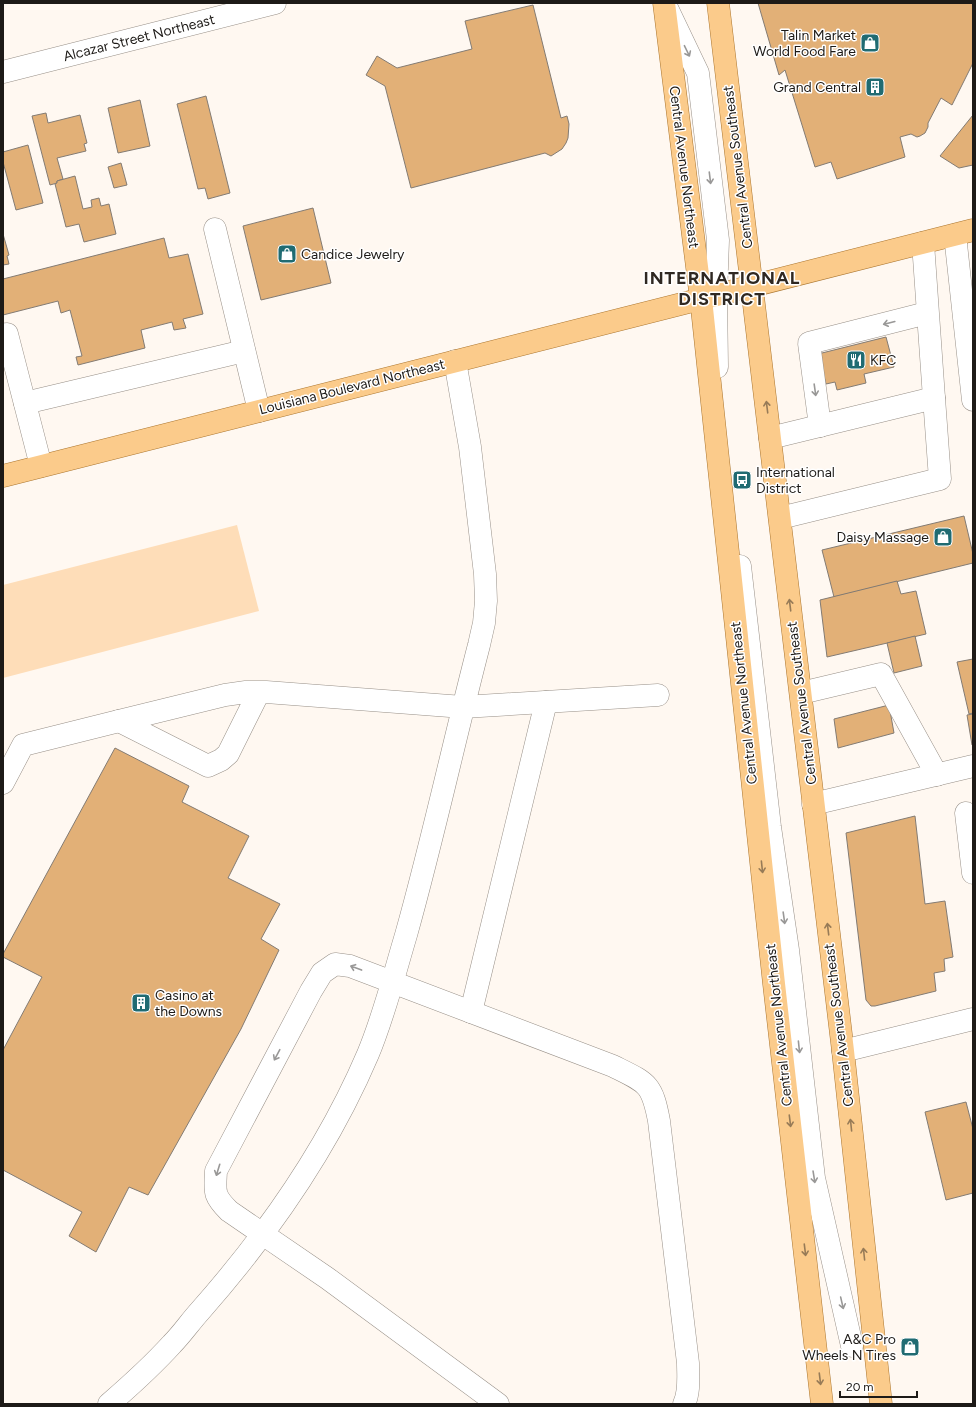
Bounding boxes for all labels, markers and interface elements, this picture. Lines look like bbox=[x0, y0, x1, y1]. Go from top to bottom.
street label: Alcazar Street Northeast bbox=[61, 11, 217, 65]
place label: Talin Market World Food Fare bbox=[753, 27, 856, 60]
shop icon: Talin Market World Food Fare bbox=[859, 32, 881, 54]
one-way arrow bbox=[684, 45, 691, 57]
building icon: Grand Central bbox=[864, 76, 886, 98]
place label: Grand Central bbox=[773, 79, 861, 96]
street label: Central Avenue Southeast bbox=[720, 84, 756, 250]
street label: Central Avenue Northeast bbox=[666, 85, 702, 249]
one-way arrow bbox=[706, 171, 714, 184]
shop icon: Candice Jewelry bbox=[276, 243, 298, 265]
place label: Candice Jewelry bbox=[301, 246, 405, 263]
district label: INTERNATIONAL DISTRICT bbox=[643, 267, 801, 310]
one-way arrow bbox=[883, 319, 896, 327]
restaurant icon: KFC bbox=[845, 349, 867, 371]
place label: KFC bbox=[870, 352, 896, 369]
street label: Louisiana Boulevard Northeast bbox=[257, 356, 447, 418]
one-way arrow bbox=[811, 383, 819, 396]
one-way arrow bbox=[763, 401, 771, 414]
place label: International District bbox=[756, 464, 835, 497]
bus stop icon: International District bbox=[731, 469, 753, 491]
shop icon: Daisy Massage bbox=[932, 526, 954, 548]
place label: Daisy Massage bbox=[837, 529, 929, 546]
one-way arrow bbox=[786, 599, 794, 612]
street label: Central Avenue Southeast bbox=[784, 620, 820, 786]
street label: Central Avenue Northeast bbox=[727, 621, 761, 785]
one-way arrow bbox=[758, 860, 765, 873]
one-way arrow bbox=[780, 911, 788, 924]
one-way arrow bbox=[824, 923, 832, 936]
street label: Central Avenue Southeast bbox=[821, 942, 857, 1108]
street label: Central Avenue Northeast bbox=[762, 943, 796, 1107]
one-way arrow bbox=[350, 964, 362, 972]
place label: Casino at the Downs bbox=[155, 987, 222, 1020]
building icon: Casino at the Downs bbox=[130, 992, 152, 1014]
one-way arrow bbox=[795, 1041, 803, 1054]
one-way arrow bbox=[273, 1049, 281, 1061]
one-way arrow bbox=[786, 1114, 794, 1127]
one-way arrow bbox=[847, 1119, 854, 1132]
one-way arrow bbox=[214, 1164, 221, 1177]
one-way arrow bbox=[810, 1170, 818, 1183]
one-way arrow bbox=[801, 1243, 809, 1256]
one-way arrow bbox=[861, 1248, 868, 1261]
one-way arrow bbox=[839, 1297, 847, 1310]
place label: A&C Pro Wheels N Tires bbox=[802, 1331, 896, 1364]
shop icon: A&C Pro Wheels N Tires bbox=[899, 1336, 921, 1358]
one-way arrow bbox=[816, 1372, 823, 1385]
scale bar bbox=[840, 1373, 917, 1399]
text: 20 m bbox=[846, 1380, 874, 1394]

